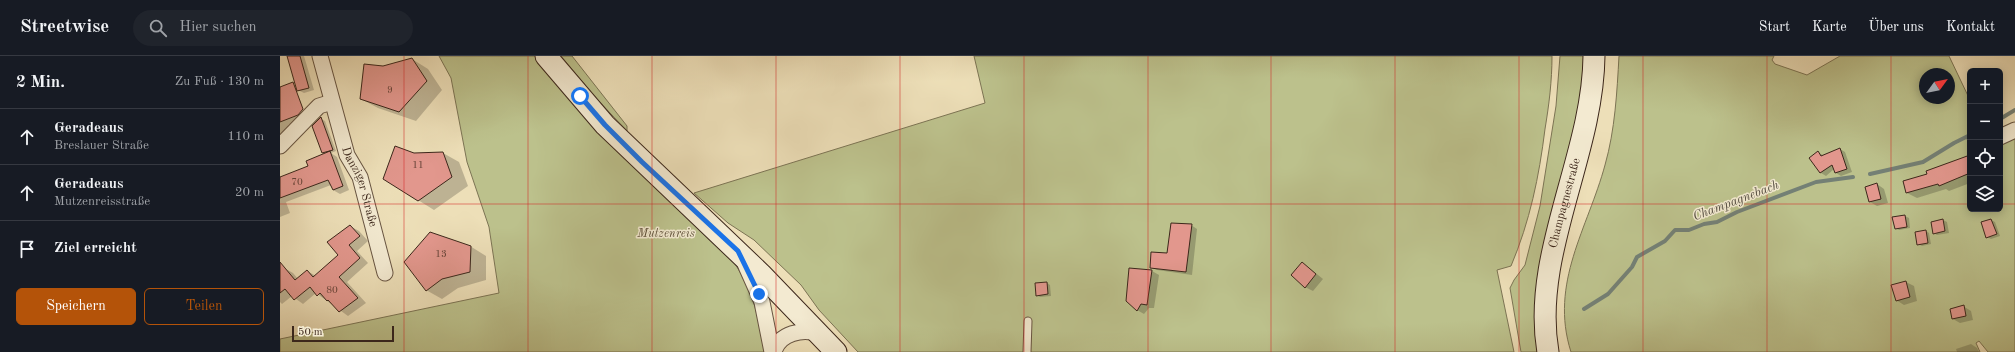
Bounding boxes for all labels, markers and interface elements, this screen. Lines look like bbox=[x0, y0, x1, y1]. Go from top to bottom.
search box bbox=[133, 10, 413, 46]
icon: search bbox=[147, 17, 169, 39]
text: Streetwise bbox=[20, 18, 109, 37]
text: Hier suchen bbox=[179, 20, 257, 35]
text: Start bbox=[1759, 20, 1790, 34]
text: Karte bbox=[1812, 20, 1847, 34]
text: Über uns bbox=[1869, 20, 1924, 34]
text: Kontakt bbox=[1946, 20, 1995, 34]
north arrow bbox=[1919, 68, 1955, 104]
map controls bbox=[1967, 68, 2003, 212]
button: + bbox=[1967, 68, 2003, 104]
text: 2 Min. bbox=[16, 74, 65, 91]
text: Zu Fuß · 130 m bbox=[175, 75, 264, 88]
house number: 9 bbox=[387, 85, 393, 95]
route start bbox=[571, 87, 589, 105]
button: − bbox=[1967, 104, 2003, 140]
text: Geradeaus bbox=[54, 121, 123, 136]
icon: ahead bbox=[16, 126, 38, 148]
text: 110 m bbox=[227, 130, 264, 143]
text: Breslauer Straße bbox=[54, 139, 149, 152]
button: locate bbox=[1967, 140, 2003, 176]
street label: Danziger Straße bbox=[339, 146, 379, 229]
street label: Champagnestraße bbox=[1548, 156, 1583, 250]
house number: 11 bbox=[412, 160, 424, 170]
button: layers bbox=[1967, 176, 2003, 212]
text: Geradeaus bbox=[54, 177, 123, 192]
house number: 70 bbox=[291, 177, 303, 187]
water label: Champagnebach bbox=[1691, 178, 1781, 223]
icon: ahead bbox=[16, 182, 38, 204]
text: 20 m bbox=[235, 186, 264, 199]
text: Mutzenreisstraße bbox=[54, 195, 150, 208]
park label: Mutzenreis bbox=[636, 228, 695, 240]
icon: arrive bbox=[16, 238, 38, 260]
text: Ziel erreicht bbox=[54, 241, 137, 256]
house number: 13 bbox=[435, 249, 447, 259]
house number: 80 bbox=[326, 285, 338, 295]
route end bbox=[750, 285, 768, 303]
button: Speichern bbox=[16, 288, 136, 325]
button: Teilen bbox=[144, 288, 264, 325]
scale bar bbox=[292, 324, 394, 343]
text: 50 m bbox=[298, 327, 323, 338]

